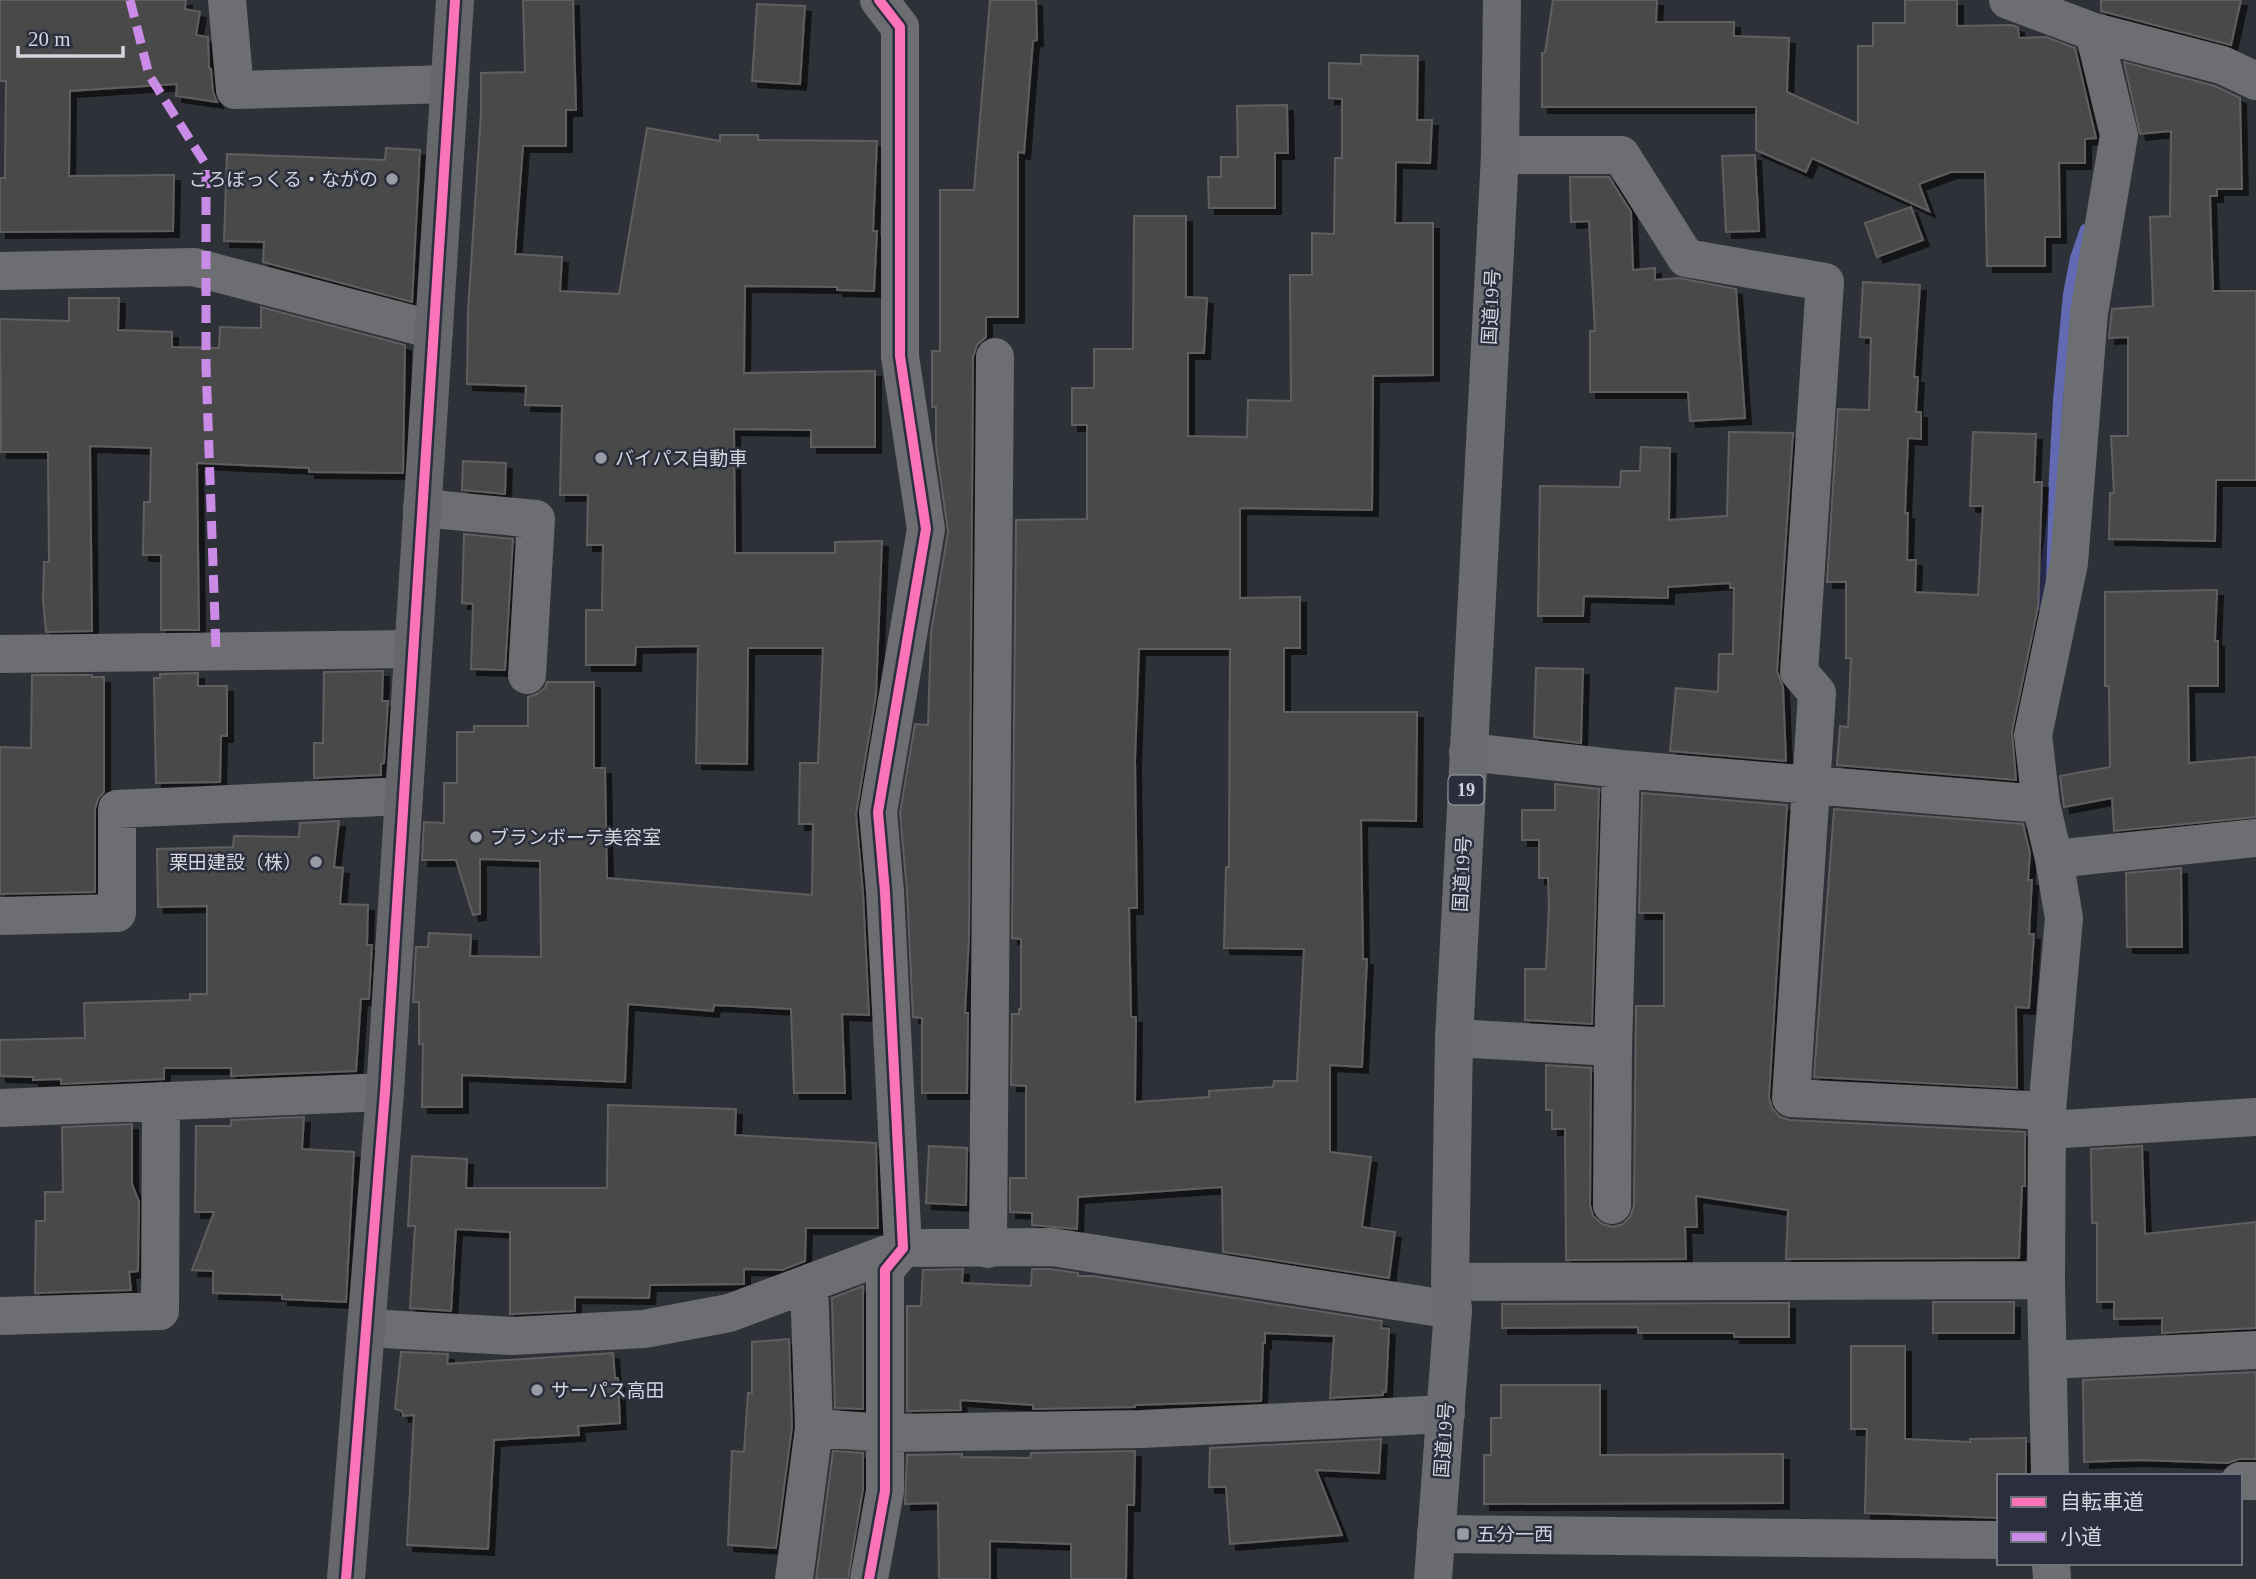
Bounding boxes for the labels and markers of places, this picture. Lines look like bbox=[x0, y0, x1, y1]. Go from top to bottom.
place label: ころぼっくる・ながの bbox=[188, 169, 378, 190]
marker: ころぼっくる・ながの bbox=[384, 171, 400, 187]
place label: バイパス自動車 bbox=[615, 448, 748, 469]
marker: バイパス自動車 bbox=[593, 450, 609, 466]
place label: ブランボーテ美容室 bbox=[490, 827, 661, 848]
marker: ブランボーテ美容室 bbox=[468, 829, 484, 845]
place label: 栗田建設（株） bbox=[169, 852, 302, 873]
marker: 栗田建設（株） bbox=[308, 854, 324, 870]
place label: サーパス高田 bbox=[551, 1380, 665, 1401]
marker: サーパス高田 bbox=[529, 1382, 545, 1398]
place label: 五分一西 bbox=[1477, 1524, 1553, 1545]
marker: 五分一西 bbox=[1455, 1526, 1471, 1542]

